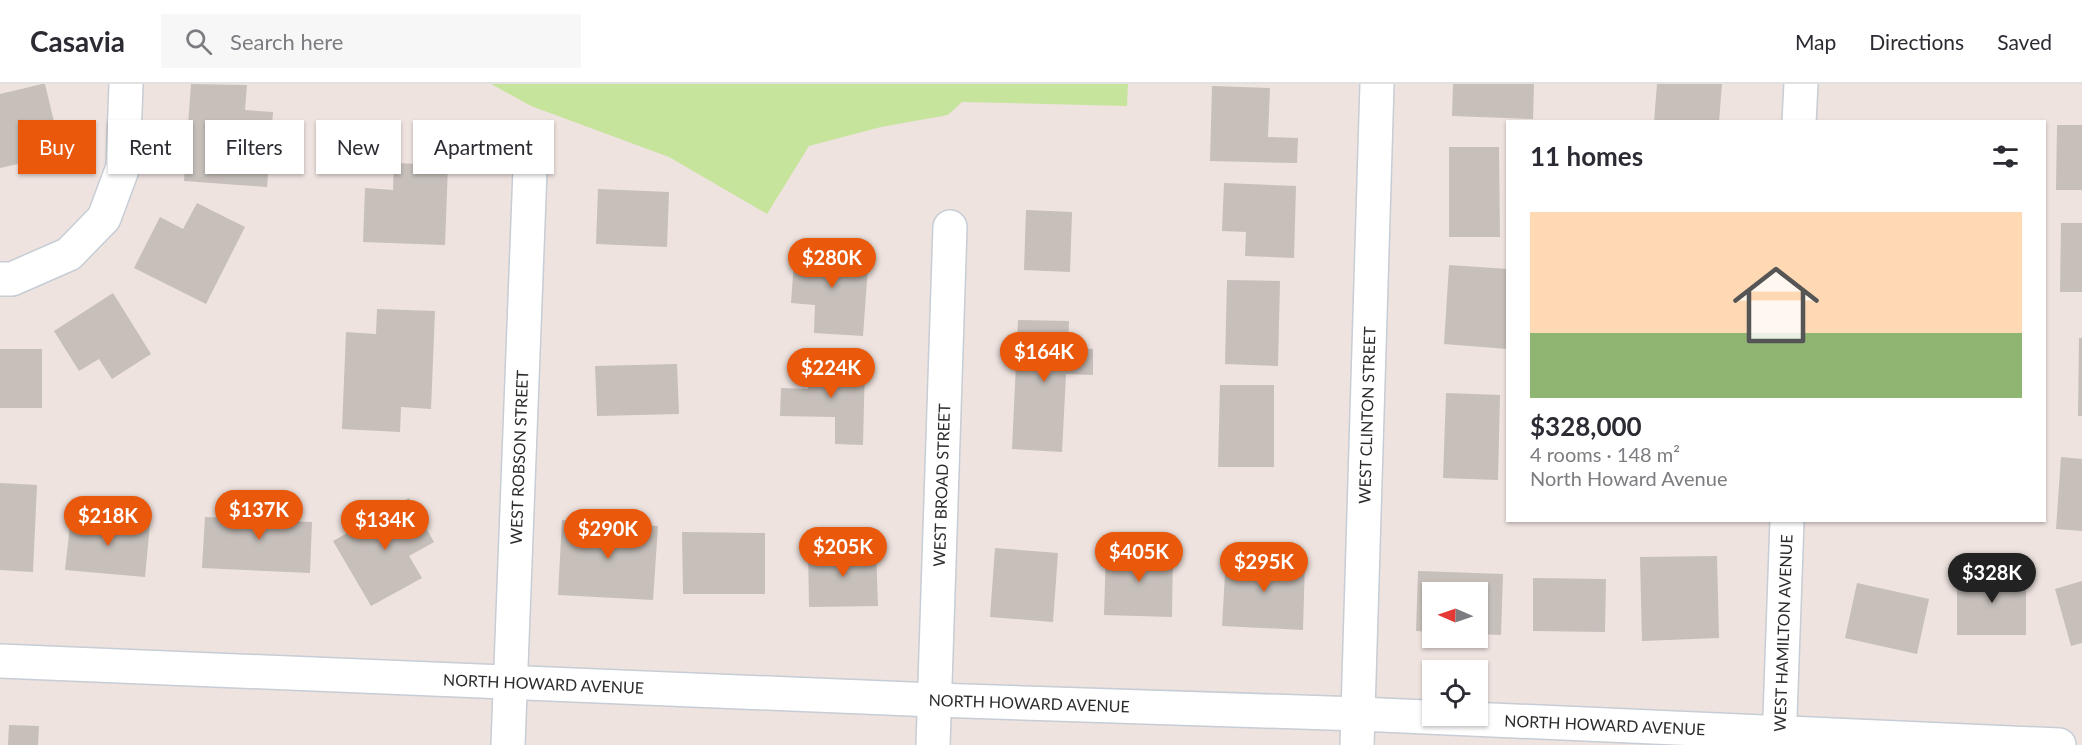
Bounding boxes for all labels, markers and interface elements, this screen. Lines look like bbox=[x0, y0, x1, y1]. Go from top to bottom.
search box bbox=[161, 14, 581, 68]
text: Casavia bbox=[30, 24, 125, 58]
icon: search bbox=[182, 25, 215, 58]
text: Search here bbox=[230, 28, 344, 55]
text: Map bbox=[1795, 29, 1836, 54]
text: Directions bbox=[1869, 29, 1964, 54]
text: Saved bbox=[1997, 29, 2052, 54]
chip: Buy bbox=[18, 120, 96, 174]
chip: Rent bbox=[108, 120, 193, 174]
chip: Filters bbox=[205, 120, 304, 174]
chip: New bbox=[316, 120, 401, 174]
chip: Apartment bbox=[413, 120, 554, 174]
text: 11 homes bbox=[1530, 140, 1643, 172]
icon: filters bbox=[1989, 140, 2022, 173]
pin: $280K bbox=[790, 238, 874, 289]
text: $280K bbox=[802, 245, 862, 269]
icon: home bbox=[1722, 251, 1830, 359]
street label: WEST CLINTON STREET bbox=[1354, 326, 1379, 504]
pin: $164K bbox=[1002, 332, 1086, 383]
text: $164K bbox=[1014, 339, 1074, 363]
pin: $224K bbox=[789, 348, 873, 399]
text: $224K bbox=[801, 355, 861, 379]
street label: WEST ROBSON STREET bbox=[506, 369, 531, 545]
street label: WEST BROAD STREET bbox=[929, 402, 953, 567]
text: $328,000 bbox=[1530, 410, 1642, 442]
text: 4 rooms · 148 m² bbox=[1530, 442, 1680, 466]
text: North Howard Avenue bbox=[1530, 466, 1727, 490]
pin: $137K bbox=[217, 490, 301, 541]
pin: $218K bbox=[66, 496, 150, 547]
text: $137K bbox=[229, 497, 289, 521]
pin: $134K bbox=[343, 500, 427, 551]
text: $218K bbox=[78, 503, 138, 527]
text: $134K bbox=[355, 507, 415, 531]
pin: $290K bbox=[566, 509, 650, 560]
text: $290K bbox=[578, 516, 638, 540]
pin: $205K bbox=[801, 527, 885, 578]
pin: $405K bbox=[1097, 532, 1181, 583]
text: $205K bbox=[813, 534, 873, 558]
street label: WEST HAMILTON AVENUE bbox=[1769, 534, 1795, 732]
text: $405K bbox=[1109, 539, 1169, 563]
pin: $295K bbox=[1222, 542, 1306, 593]
text: $295K bbox=[1234, 549, 1294, 573]
pin: $328K bbox=[1950, 553, 2034, 604]
text: $328K bbox=[1962, 560, 2022, 584]
north arrow bbox=[1422, 582, 1488, 648]
map controls bbox=[1422, 582, 1488, 726]
button: locate bbox=[1422, 660, 1488, 726]
street label: NORTH HOWARD AVENUE bbox=[443, 670, 644, 697]
street label: NORTH HOWARD AVENUE bbox=[928, 690, 1130, 715]
street label: NORTH HOWARD AVENUE bbox=[1504, 710, 1706, 738]

